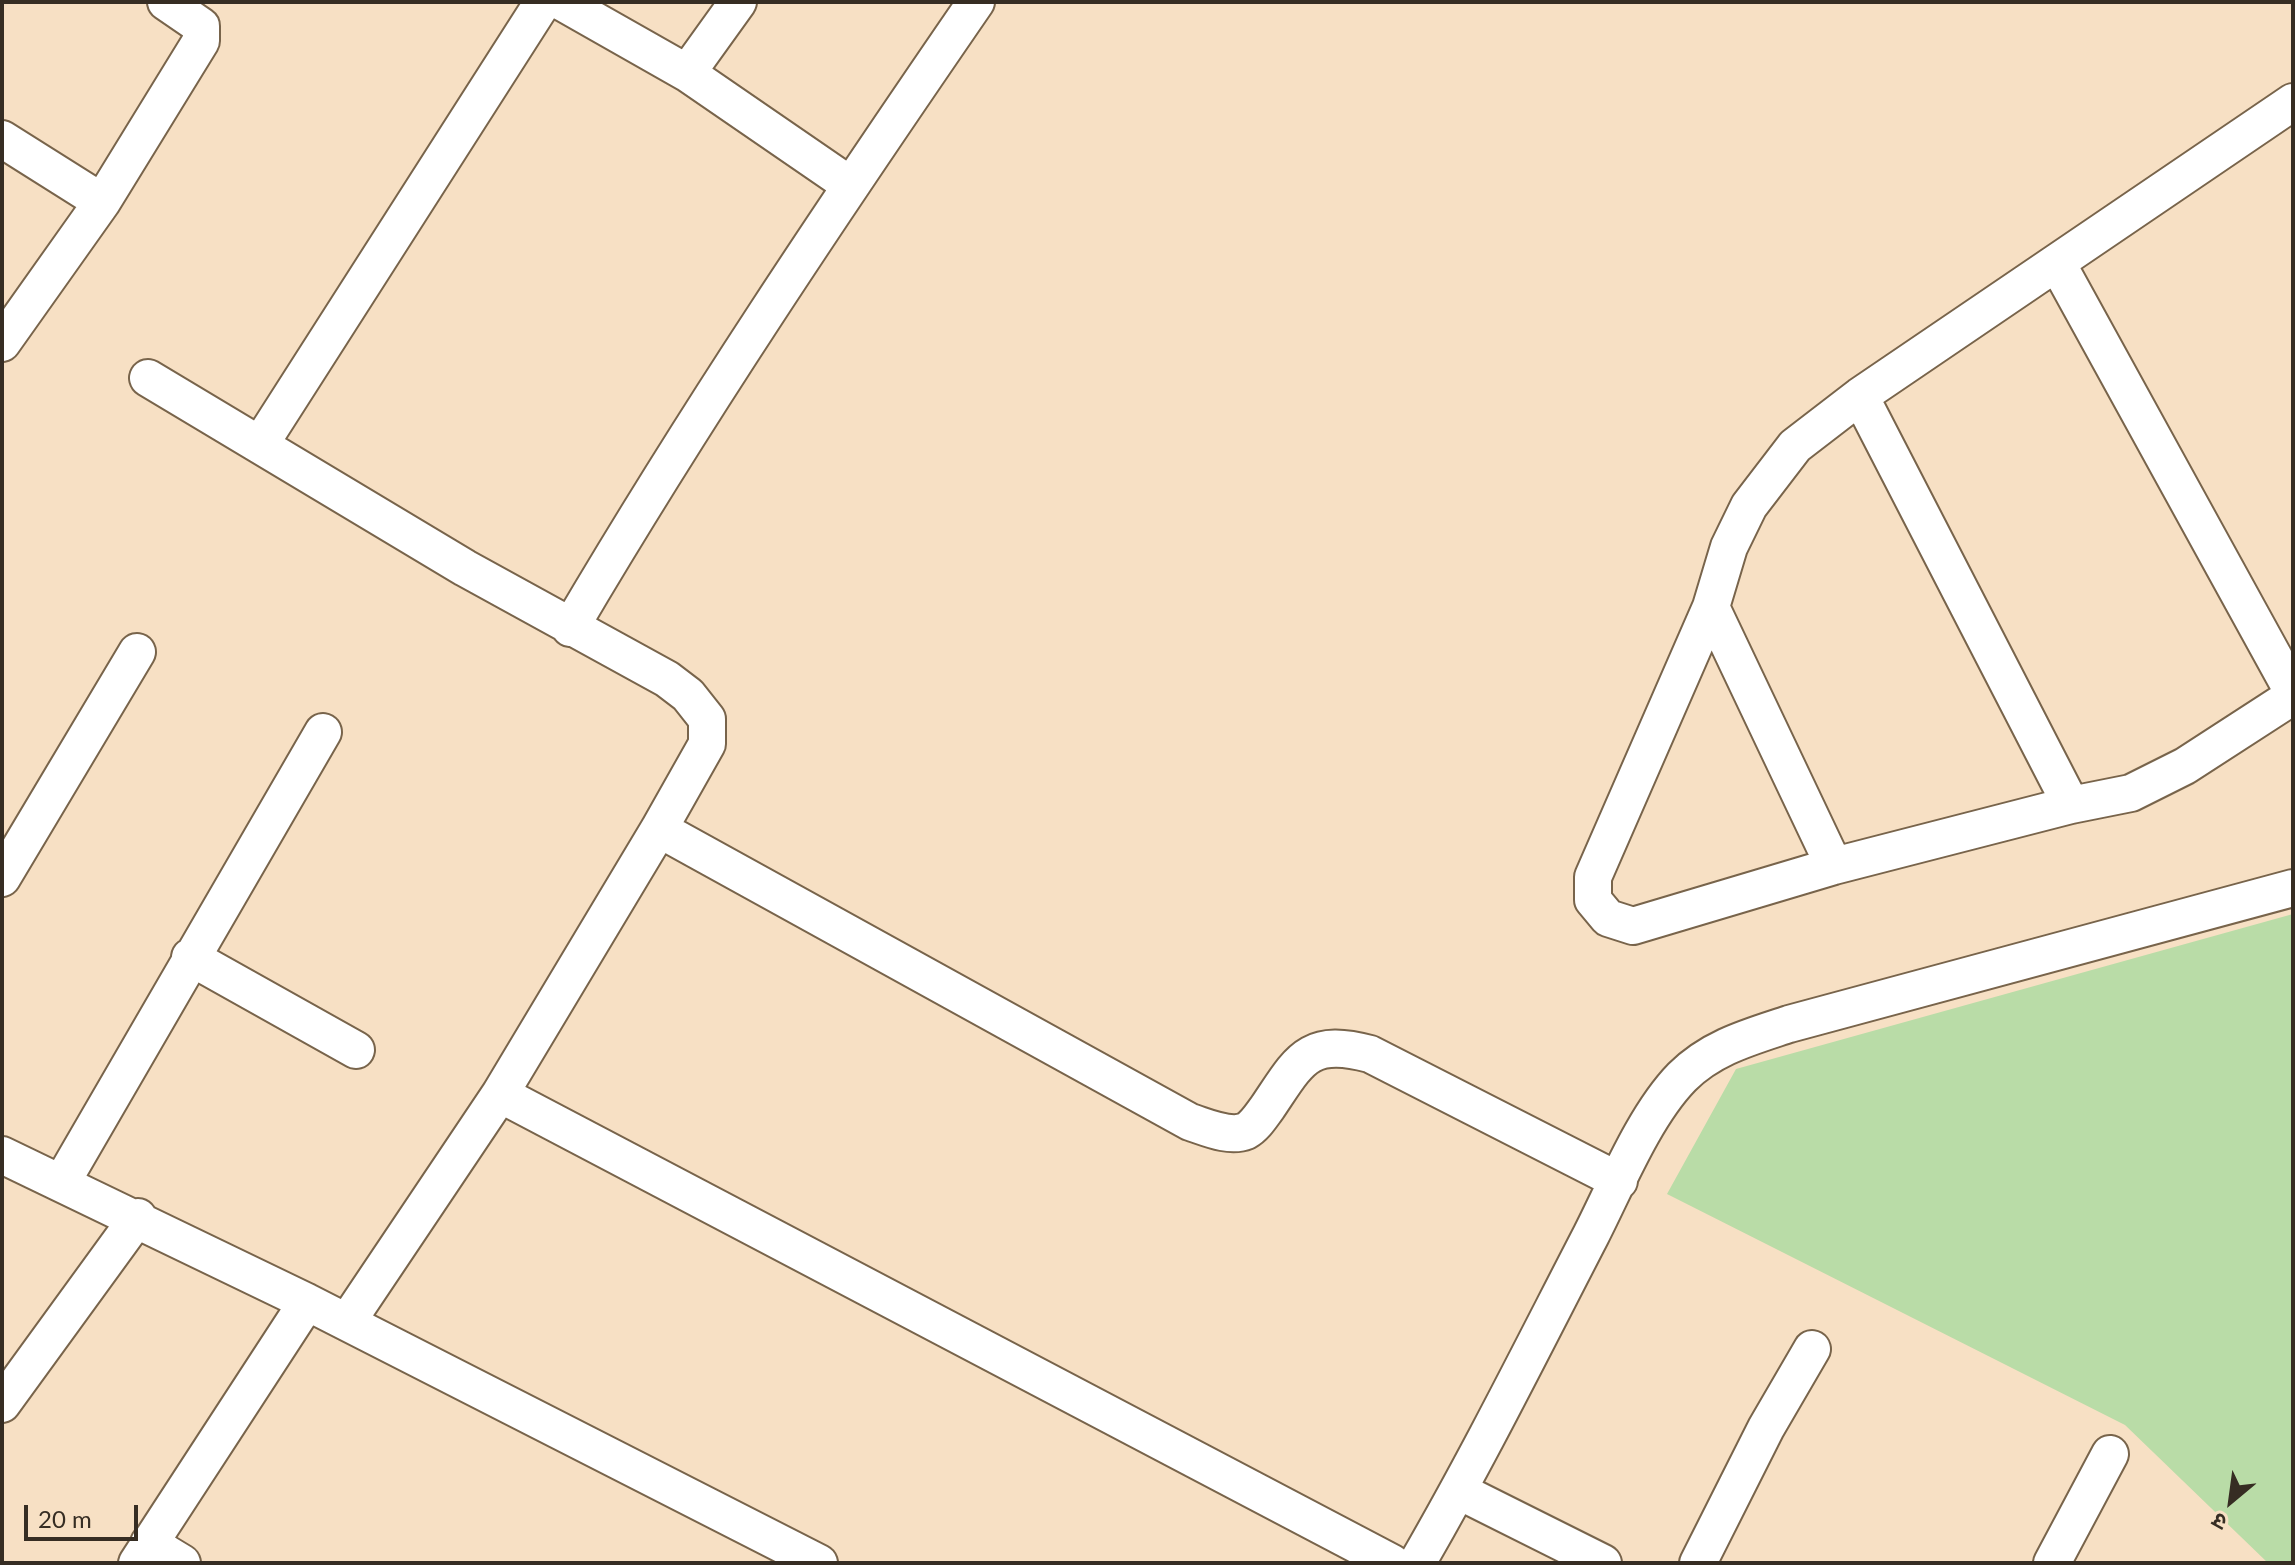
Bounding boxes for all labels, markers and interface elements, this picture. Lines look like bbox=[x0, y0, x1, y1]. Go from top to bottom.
north arrow bbox=[2191, 1461, 2271, 1541]
scale bar bbox=[28, 1489, 142, 1539]
text: 20 m bbox=[38, 1504, 92, 1533]
text: उ bbox=[2207, 1507, 2231, 1537]

